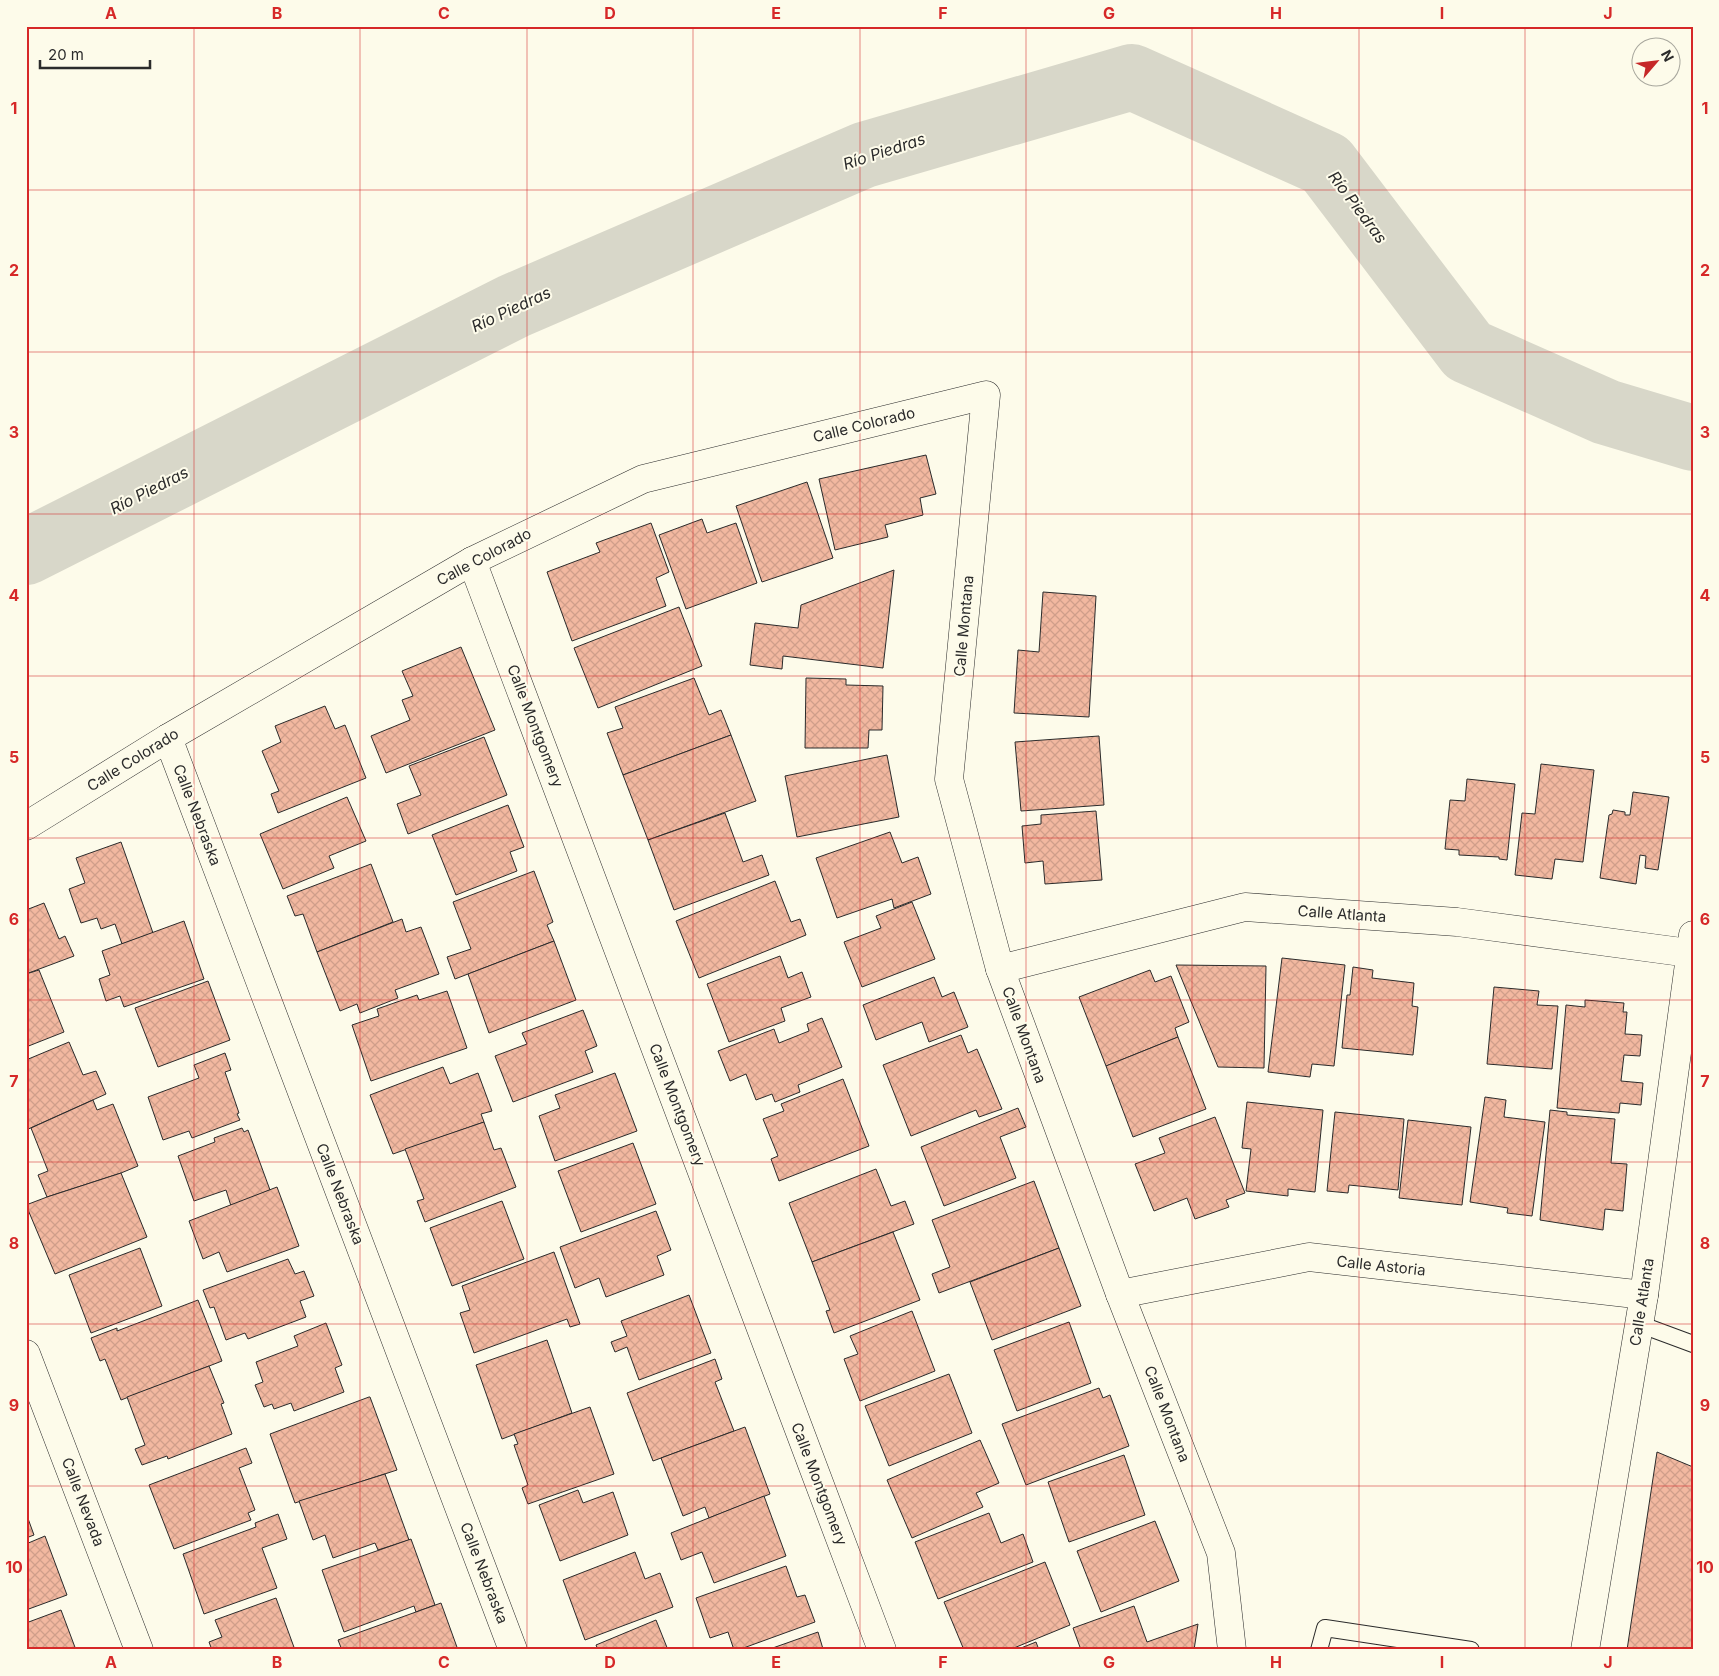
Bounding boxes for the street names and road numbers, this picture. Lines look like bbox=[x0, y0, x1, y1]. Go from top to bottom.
street label: Calle Colorado bbox=[811, 403, 917, 446]
street label: Calle Colorado bbox=[433, 524, 534, 589]
street label: Calle Montana bbox=[950, 574, 977, 677]
street label: Calle Montgomery bbox=[503, 662, 568, 791]
street label: Calle Colorado bbox=[83, 724, 182, 795]
street label: Calle Nebraska bbox=[169, 761, 226, 868]
street label: Calle Atlanta bbox=[1297, 901, 1387, 926]
street label: Calle Montana bbox=[998, 984, 1051, 1086]
street label: Calle Montgomery bbox=[645, 1041, 710, 1170]
street label: Calle Nebraska bbox=[312, 1140, 369, 1247]
street label: Calle Astoria bbox=[1336, 1251, 1427, 1280]
street label: Calle Atlanta bbox=[1625, 1257, 1658, 1347]
street label: Calle Montana bbox=[1140, 1363, 1195, 1465]
street label: Calle Montgomery bbox=[787, 1420, 852, 1549]
street label: Calle Nevada bbox=[58, 1455, 109, 1549]
street label: Calle Nebraska bbox=[456, 1519, 513, 1626]

